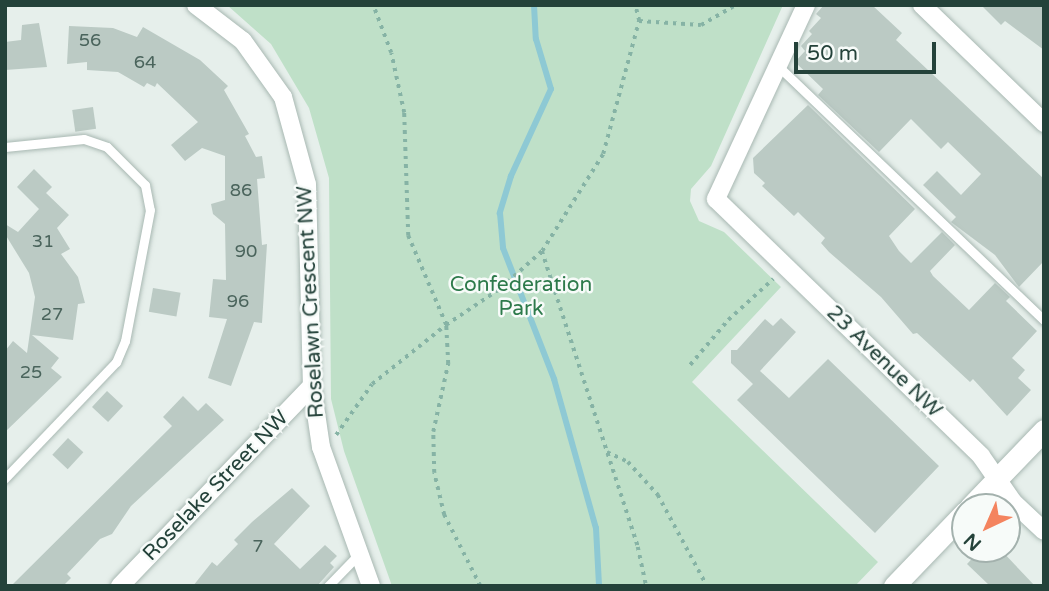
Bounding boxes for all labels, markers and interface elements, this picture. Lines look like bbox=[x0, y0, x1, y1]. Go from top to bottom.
scale bar bbox=[797, 28, 939, 72]
house number: 56 bbox=[79, 29, 101, 51]
text: 50 m bbox=[807, 41, 858, 66]
house number: 64 bbox=[134, 51, 156, 73]
house number: 86 bbox=[230, 179, 252, 201]
street label: Roselawn Crescent NW bbox=[292, 185, 330, 419]
house number: 31 bbox=[32, 230, 54, 252]
house number: 90 bbox=[235, 240, 257, 262]
park label: Confederation Park bbox=[450, 272, 592, 322]
house number: 96 bbox=[227, 290, 249, 312]
street label: 23 Avenue NW bbox=[821, 301, 947, 423]
house number: 27 bbox=[41, 303, 63, 325]
house number: 25 bbox=[20, 361, 42, 383]
street label: Roselake Street NW bbox=[138, 406, 294, 566]
north arrow bbox=[951, 493, 1021, 563]
text: N bbox=[960, 528, 986, 555]
house number: 7 bbox=[252, 535, 264, 557]

